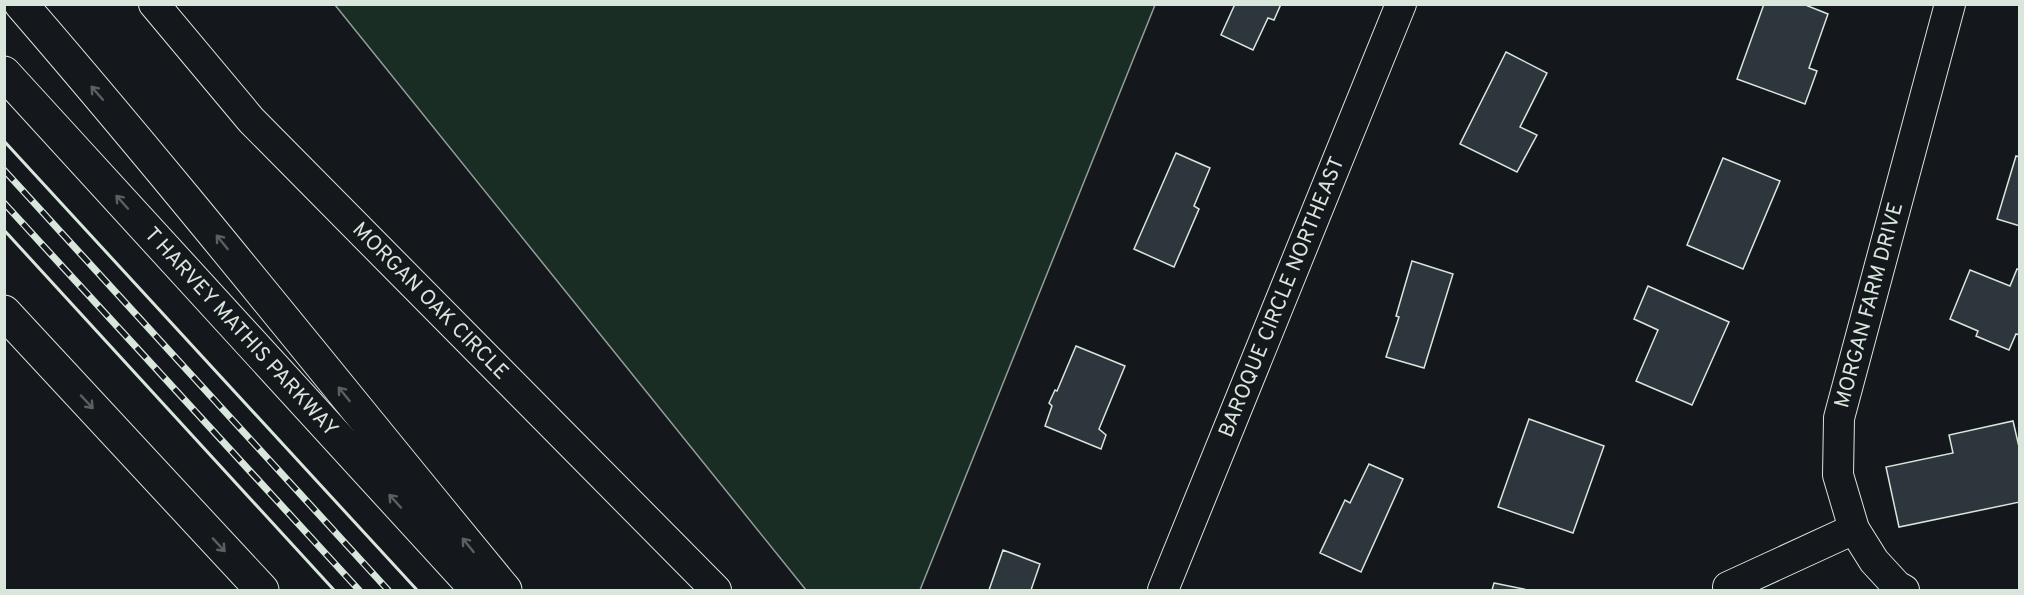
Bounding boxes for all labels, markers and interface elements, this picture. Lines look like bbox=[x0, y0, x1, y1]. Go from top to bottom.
one-way arrow bbox=[91, 85, 104, 101]
street label: BAROQUE CIRCLE NORTHEAST bbox=[1213, 153, 1351, 442]
one-way arrow bbox=[115, 194, 129, 209]
street label: MORGAN FARM DRIVE bbox=[1829, 199, 1910, 411]
street label: MORGAN OAK CIRCLE bbox=[346, 217, 514, 386]
street label: T HARVEY MATHIS PARKWAY bbox=[138, 222, 344, 442]
one-way arrow bbox=[216, 235, 229, 251]
one-way arrow bbox=[338, 387, 351, 403]
one-way arrow bbox=[79, 394, 93, 409]
one-way arrow bbox=[388, 494, 402, 509]
one-way arrow bbox=[212, 537, 227, 552]
one-way arrow bbox=[461, 538, 475, 553]

